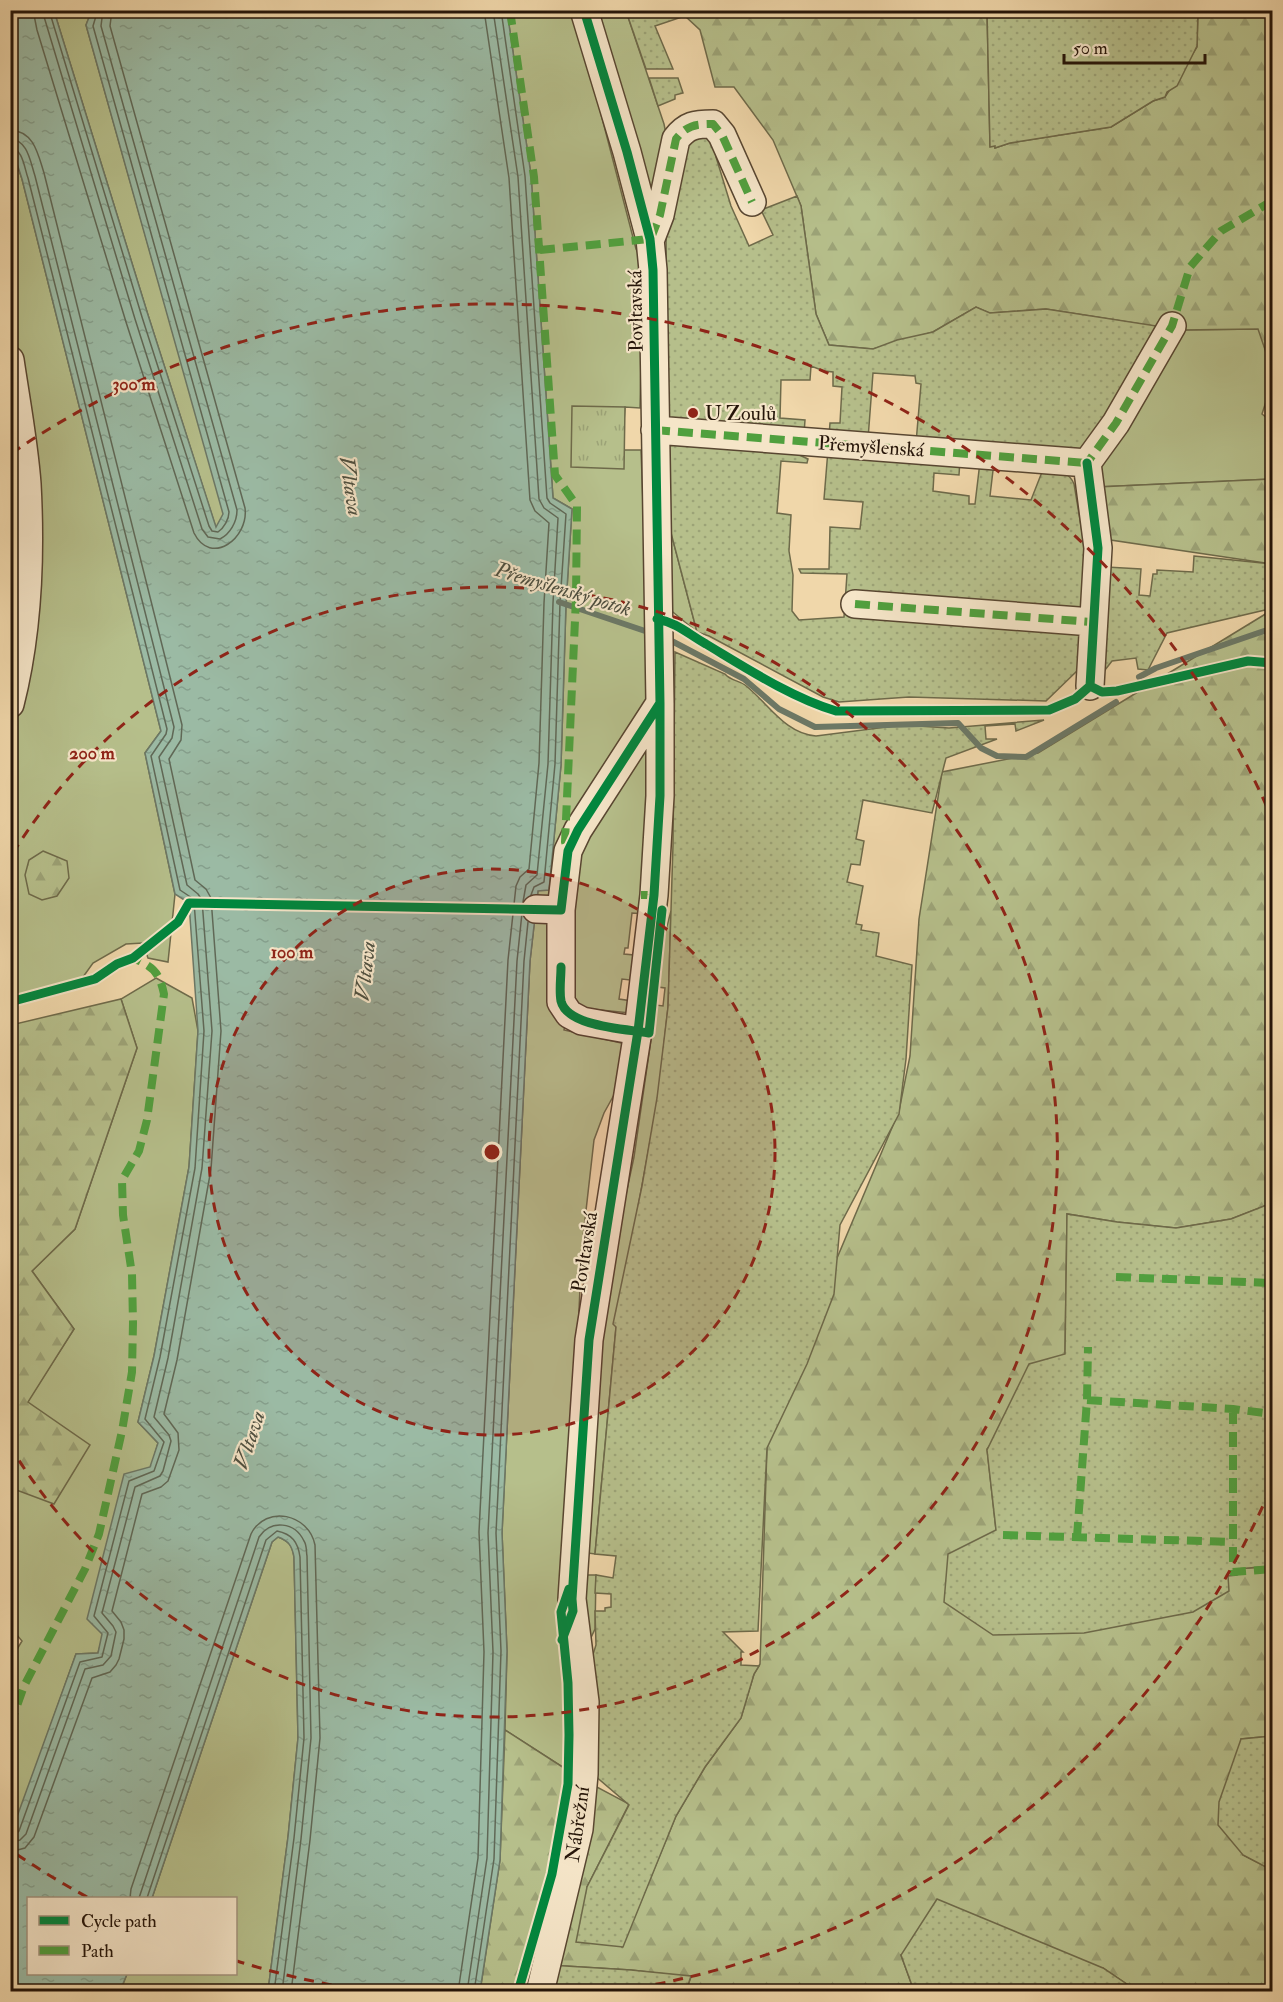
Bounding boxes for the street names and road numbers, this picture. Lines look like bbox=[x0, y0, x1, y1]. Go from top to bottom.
street label: Povltavská bbox=[622, 269, 649, 352]
street label: Přemyšlenská bbox=[817, 430, 926, 463]
street label: Povltavská bbox=[566, 1209, 603, 1294]
street label: Nábřežní bbox=[560, 1783, 595, 1864]

